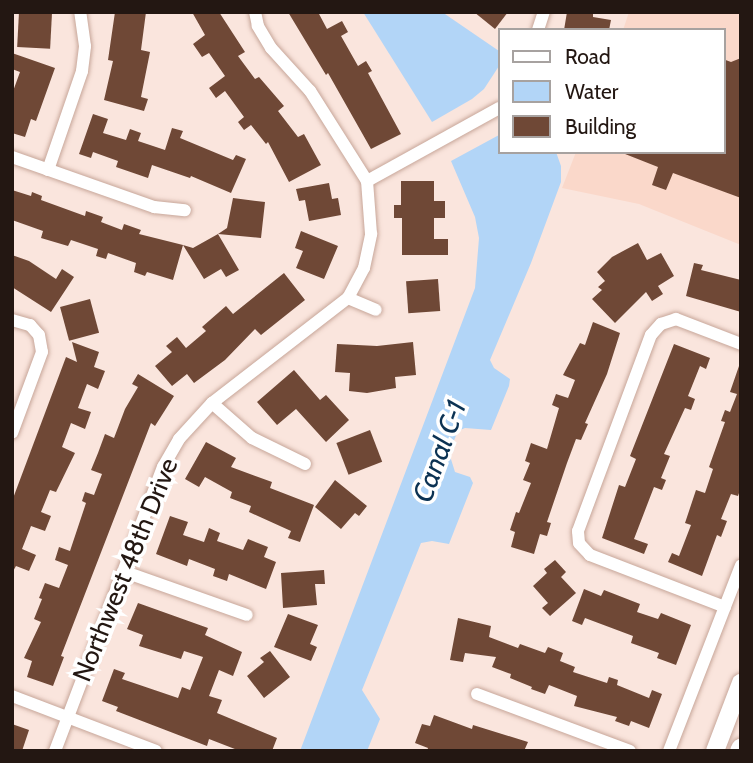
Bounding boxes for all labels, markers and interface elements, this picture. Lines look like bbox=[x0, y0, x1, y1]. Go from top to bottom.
legend bbox=[498, 28, 725, 154]
text: Road bbox=[565, 44, 611, 69]
text: Water bbox=[565, 79, 618, 104]
text: Building bbox=[565, 114, 636, 139]
water label: Canal C-1 bbox=[405, 396, 473, 506]
street label: Northwest 48th Drive bbox=[67, 454, 185, 686]

